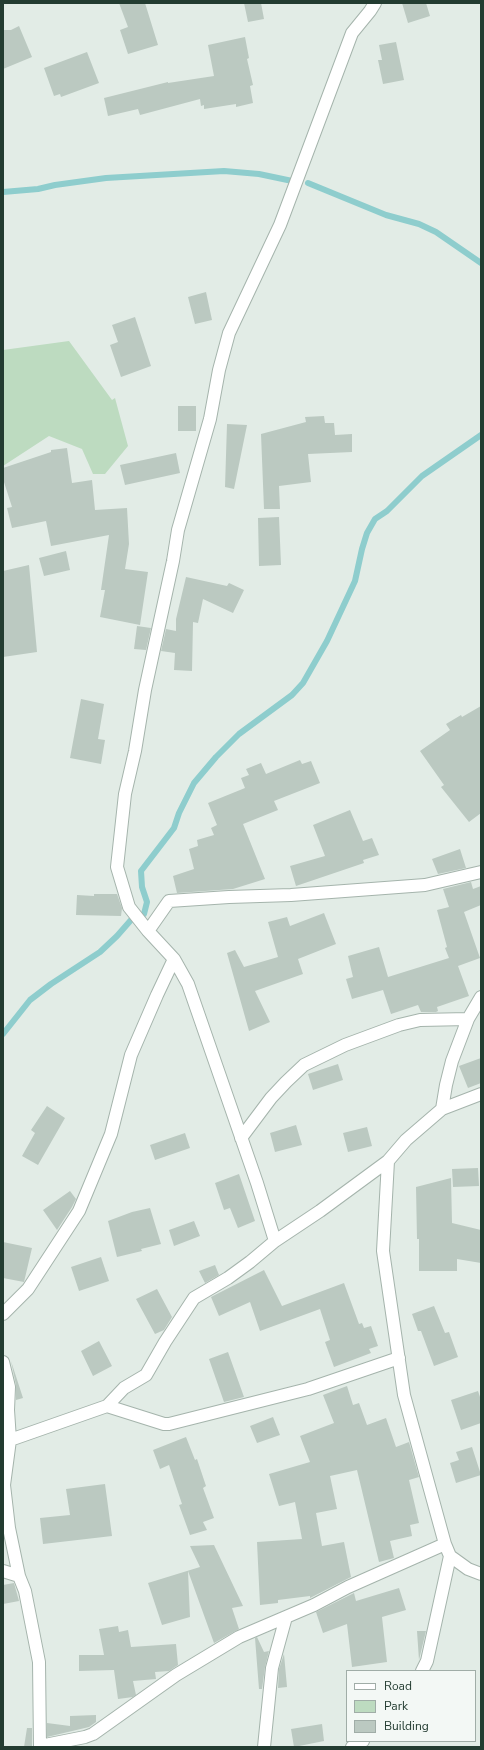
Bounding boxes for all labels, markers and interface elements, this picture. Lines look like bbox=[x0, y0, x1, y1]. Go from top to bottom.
legend bbox=[346, 1670, 476, 1742]
text: Road bbox=[384, 1678, 412, 1694]
text: Park bbox=[384, 1698, 408, 1714]
text: Building bbox=[384, 1718, 429, 1734]

